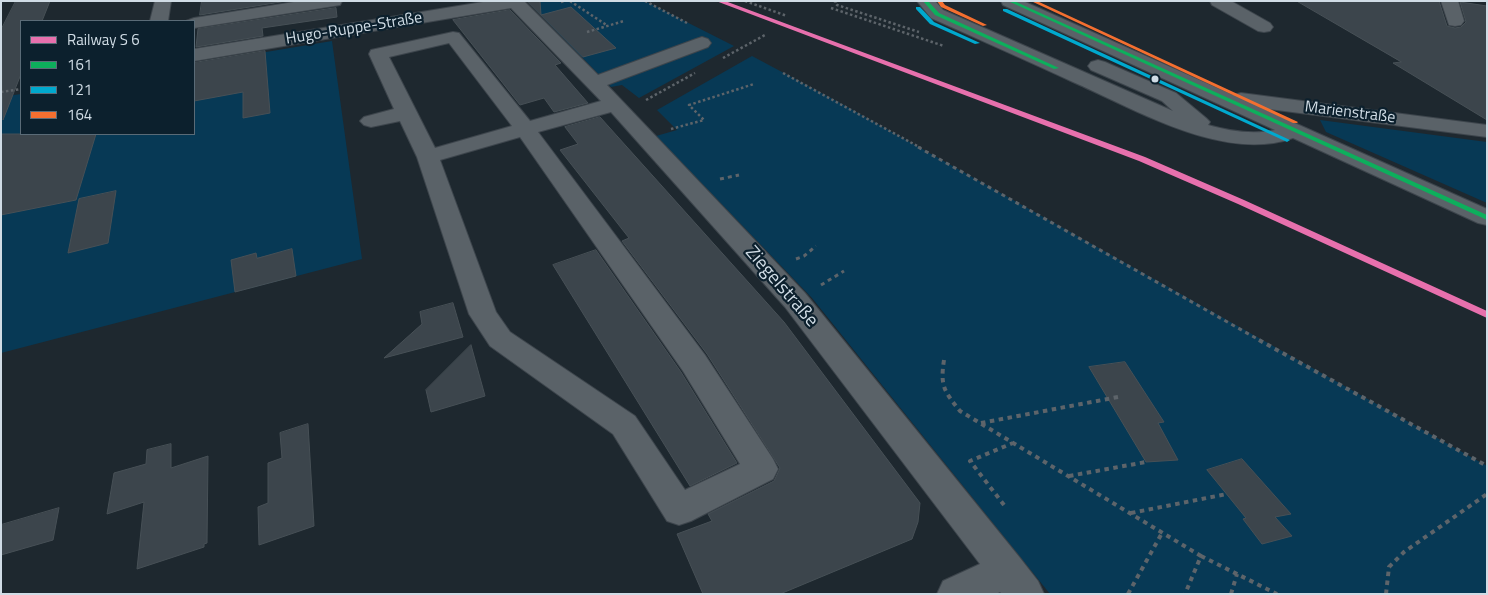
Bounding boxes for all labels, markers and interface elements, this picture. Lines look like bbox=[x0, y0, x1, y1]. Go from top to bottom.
street label: Hugo-Ruppe-Straße bbox=[284, 9, 424, 49]
legend bbox=[20, 20, 195, 135]
text: Railway S 6 bbox=[67, 28, 140, 51]
text: 161 bbox=[67, 53, 92, 76]
unlabelled marker bbox=[1150, 74, 1160, 84]
text: 121 bbox=[67, 78, 92, 101]
street label: Marienstraße bbox=[1304, 98, 1396, 128]
text: 164 bbox=[67, 103, 92, 126]
street label: Ziegelstraße bbox=[740, 242, 822, 332]

